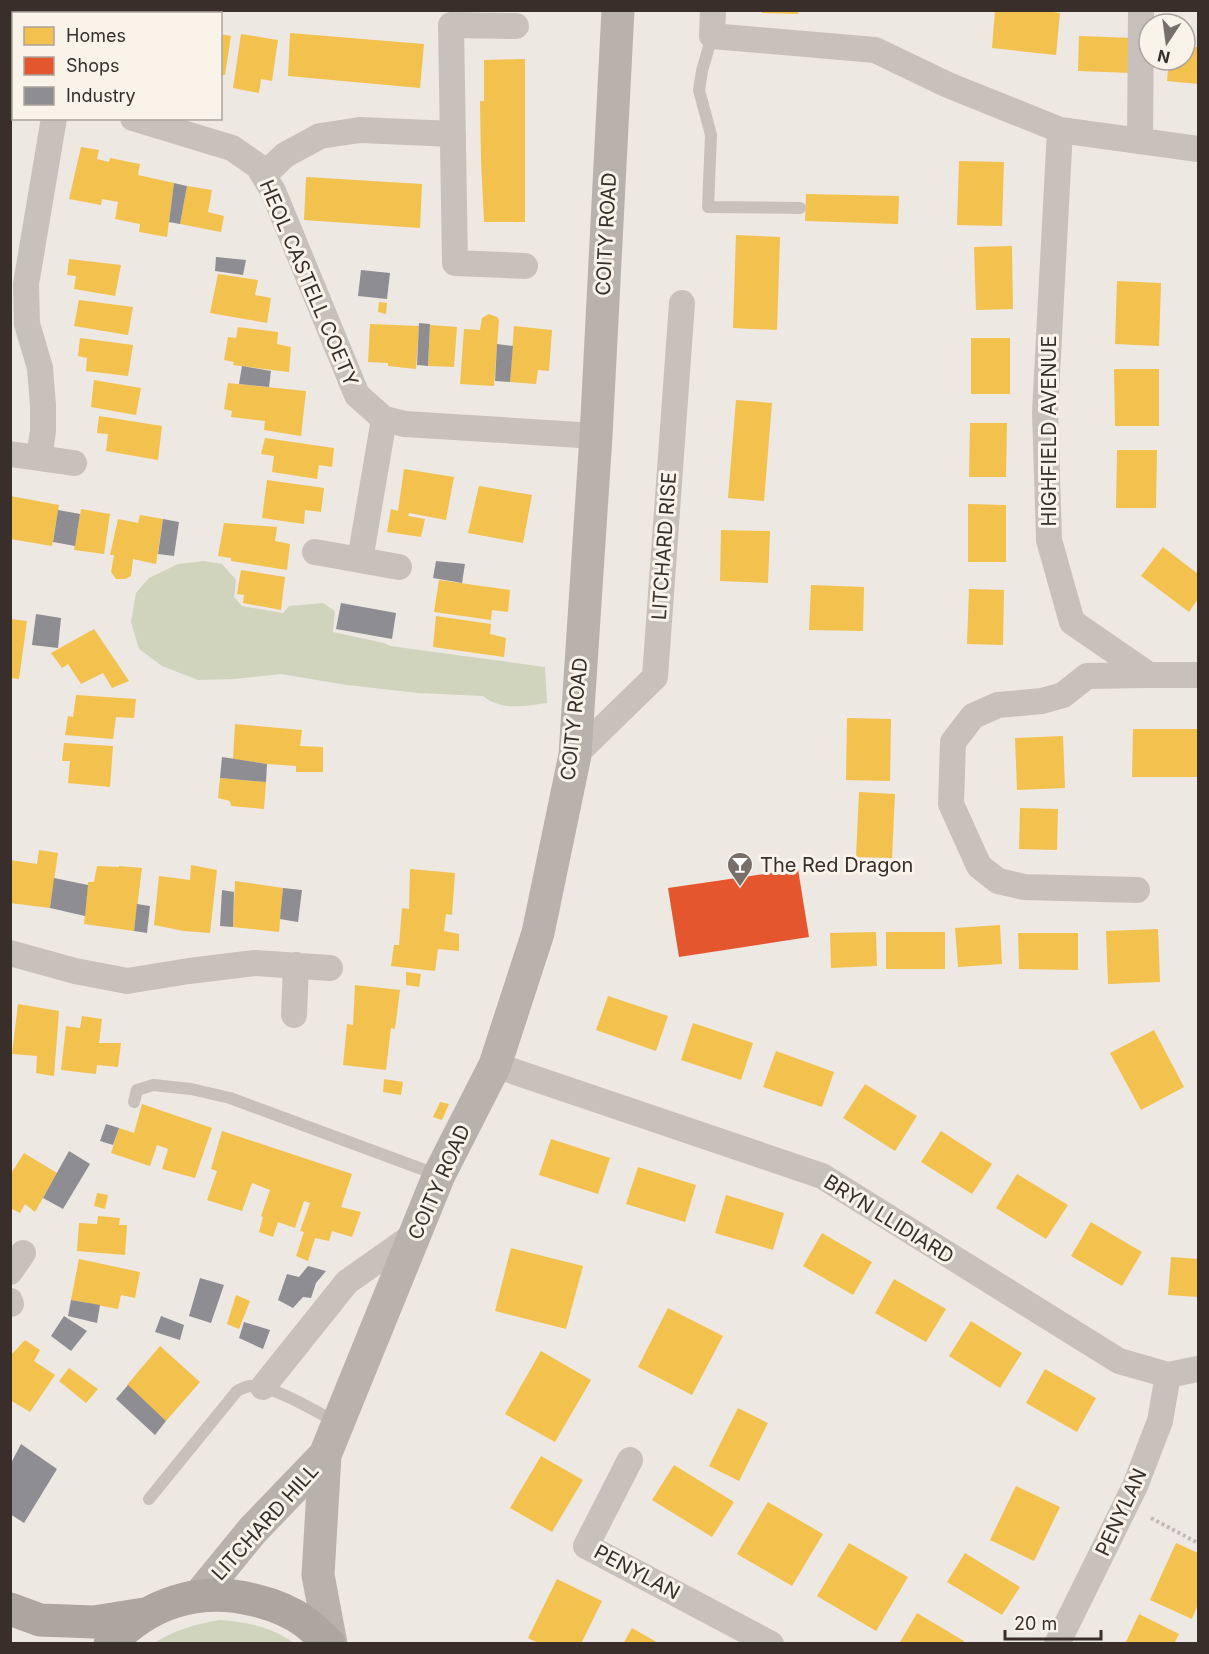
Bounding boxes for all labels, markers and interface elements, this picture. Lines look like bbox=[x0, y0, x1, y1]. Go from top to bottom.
legend bbox=[12, 12, 222, 120]
north arrow bbox=[1137, 12, 1197, 72]
text: Homes bbox=[66, 25, 126, 46]
text: N bbox=[1155, 45, 1172, 68]
text: Shops bbox=[66, 55, 120, 76]
text: Industry bbox=[66, 85, 136, 106]
street label: COITY ROAD bbox=[591, 172, 621, 296]
street label: HEOL CASTELL COETY bbox=[255, 176, 364, 390]
street label: HIGHFIELD AVENUE bbox=[1037, 336, 1061, 526]
street label: LITCHARD RISE bbox=[647, 471, 681, 621]
street label: COITY ROAD bbox=[556, 656, 592, 782]
bar icon: The Red Dragon bbox=[725, 850, 755, 888]
place label: The Red Dragon bbox=[760, 853, 913, 877]
street label: COITY ROAD bbox=[403, 1121, 475, 1243]
street label: BRYN LLIDIARD bbox=[820, 1169, 958, 1269]
street label: LITCHARD HILL bbox=[207, 1459, 323, 1585]
street label: PENYLAN bbox=[1090, 1465, 1152, 1559]
street label: PENYLAN bbox=[590, 1539, 684, 1605]
scale bar bbox=[1005, 1603, 1101, 1641]
text: 20 m bbox=[1014, 1613, 1057, 1634]

